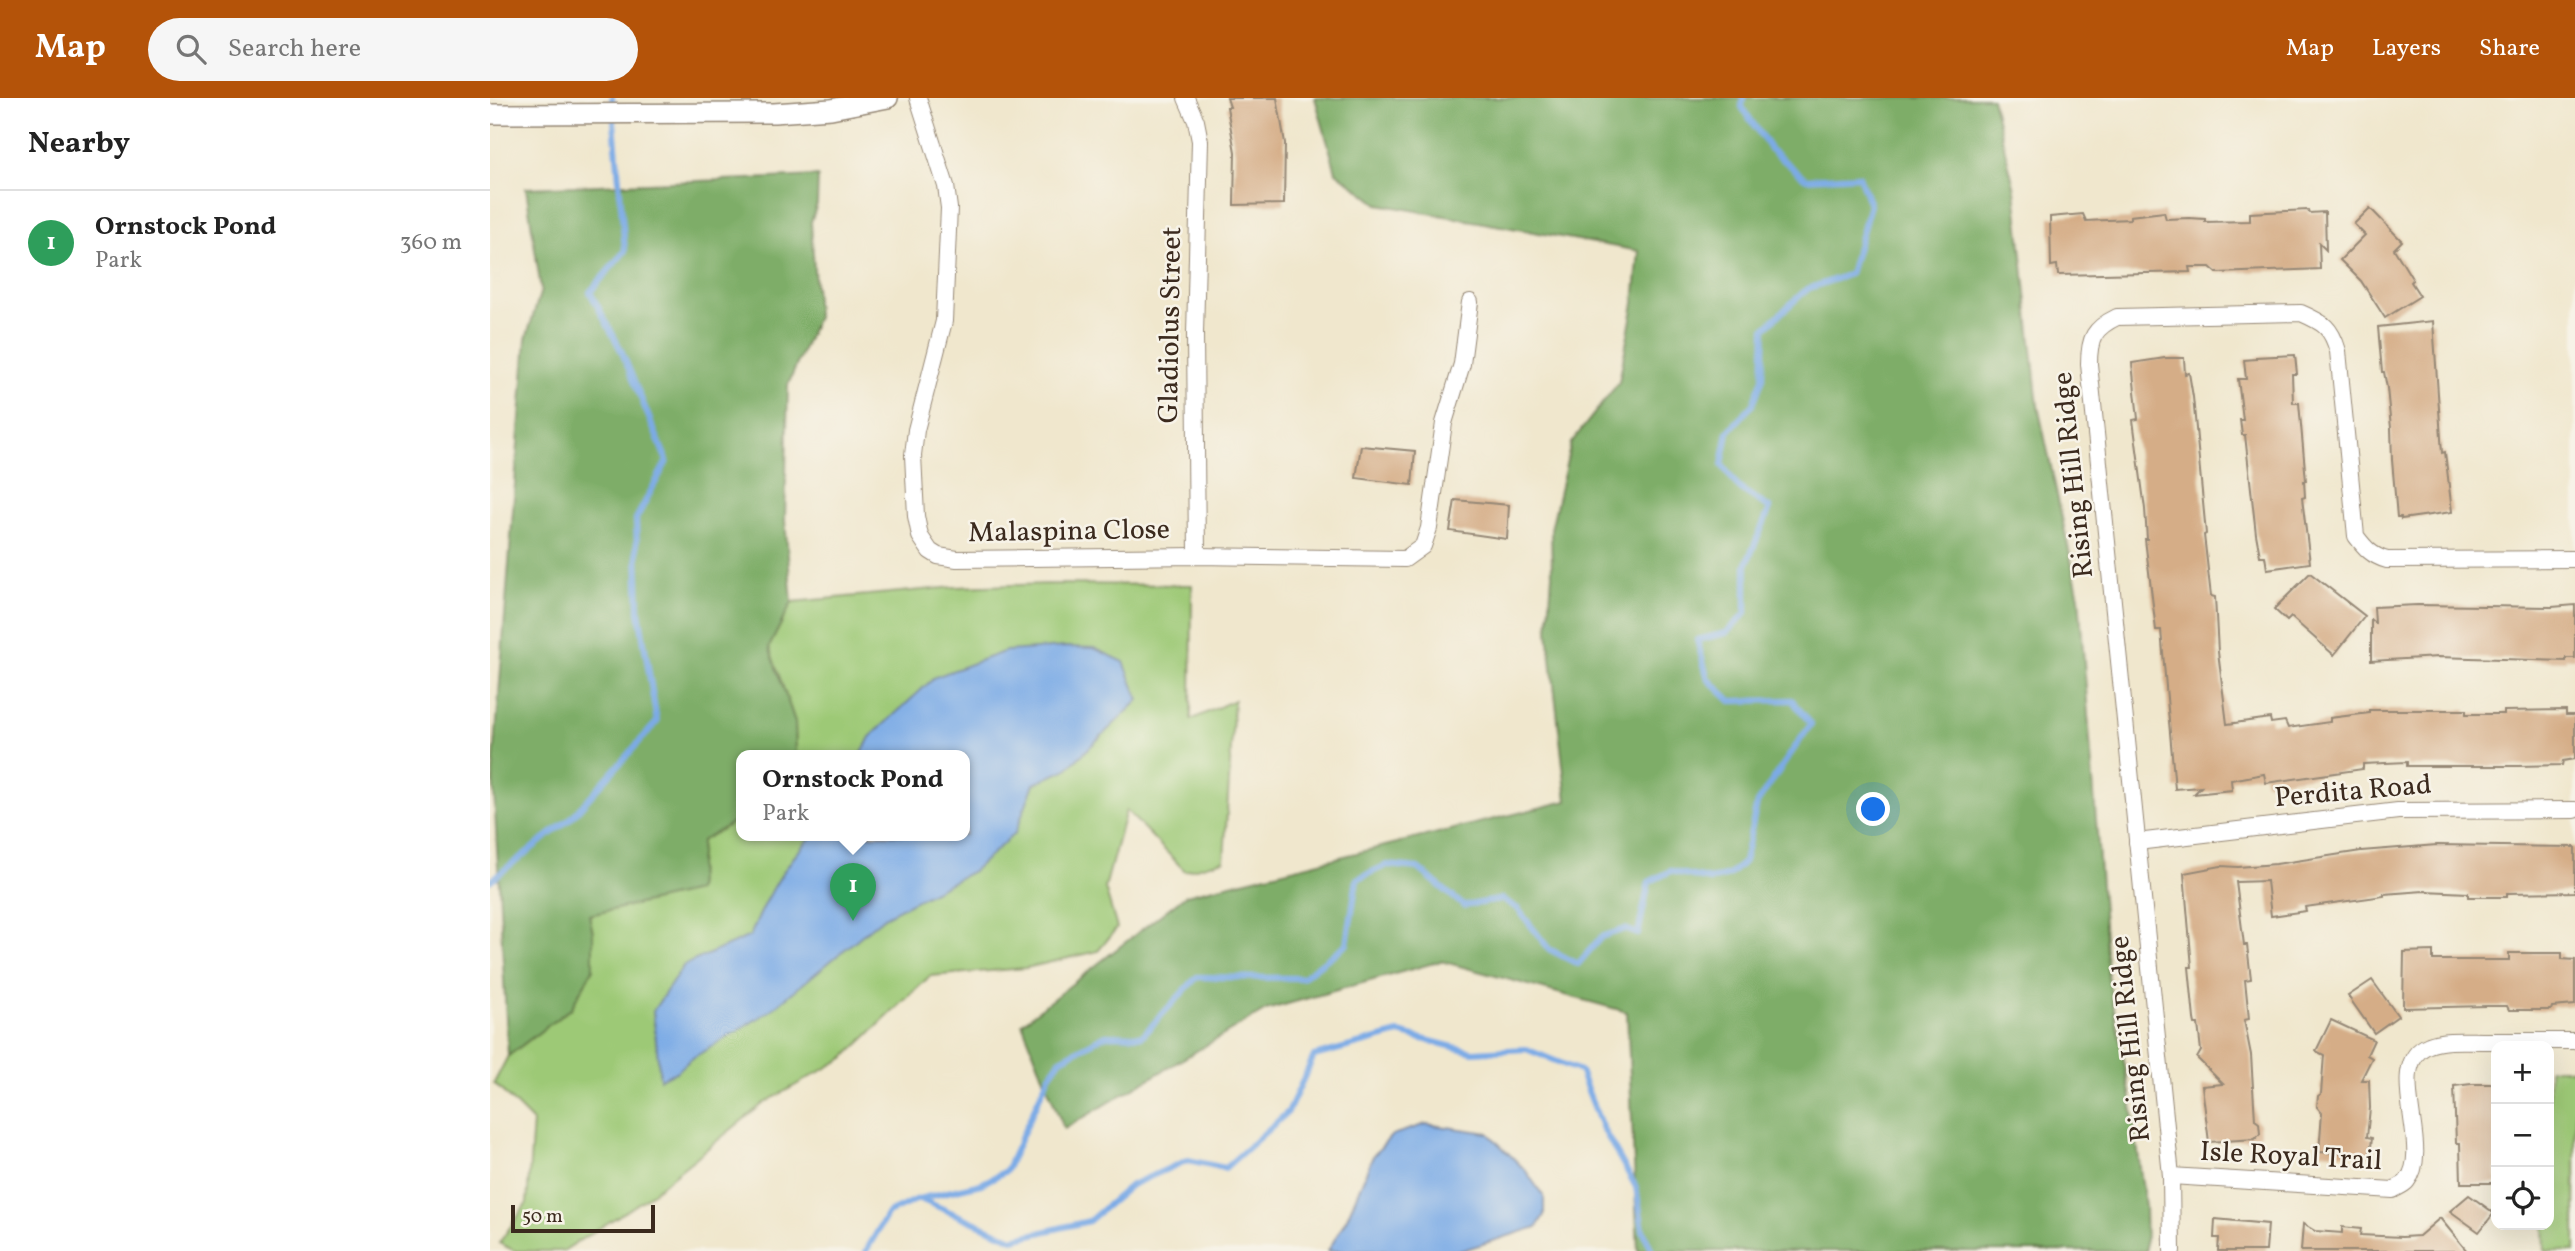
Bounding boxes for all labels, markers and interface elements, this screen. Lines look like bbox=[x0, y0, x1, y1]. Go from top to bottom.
search box bbox=[148, 18, 638, 81]
text: Map bbox=[35, 26, 106, 72]
icon: search bbox=[172, 30, 210, 68]
text: Search here bbox=[228, 31, 361, 67]
text: Map bbox=[2286, 32, 2334, 66]
text: Layers bbox=[2372, 32, 2441, 66]
text: Share bbox=[2479, 32, 2540, 66]
text: Nearby bbox=[28, 123, 130, 165]
text: Ornstock Pond bbox=[95, 209, 276, 245]
street label: Gladiolus Street bbox=[1150, 226, 1192, 424]
text: 1 bbox=[46, 227, 56, 259]
text: 360 m bbox=[400, 227, 462, 259]
text: Park bbox=[95, 245, 142, 277]
street label: Rising Hill Ridge bbox=[2044, 370, 2104, 580]
street label: Malaspina Close bbox=[968, 511, 1170, 553]
popup bbox=[736, 750, 970, 841]
text: Ornstock Pond bbox=[762, 762, 944, 798]
street label: Perdita Road bbox=[2273, 766, 2433, 818]
your location bbox=[1856, 792, 1890, 826]
text: Park bbox=[762, 798, 809, 830]
pin: 1 bbox=[830, 863, 876, 921]
street label: Rising Hill Ridge bbox=[2101, 934, 2161, 1144]
map controls bbox=[2491, 1041, 2554, 1230]
button: + bbox=[2491, 1041, 2554, 1104]
button: − bbox=[2491, 1104, 2554, 1167]
street label: Isle Royal Trail bbox=[2199, 1133, 2383, 1181]
button: locate bbox=[2491, 1167, 2554, 1230]
scale bar bbox=[511, 1202, 654, 1234]
text: 50 m bbox=[522, 1204, 563, 1230]

